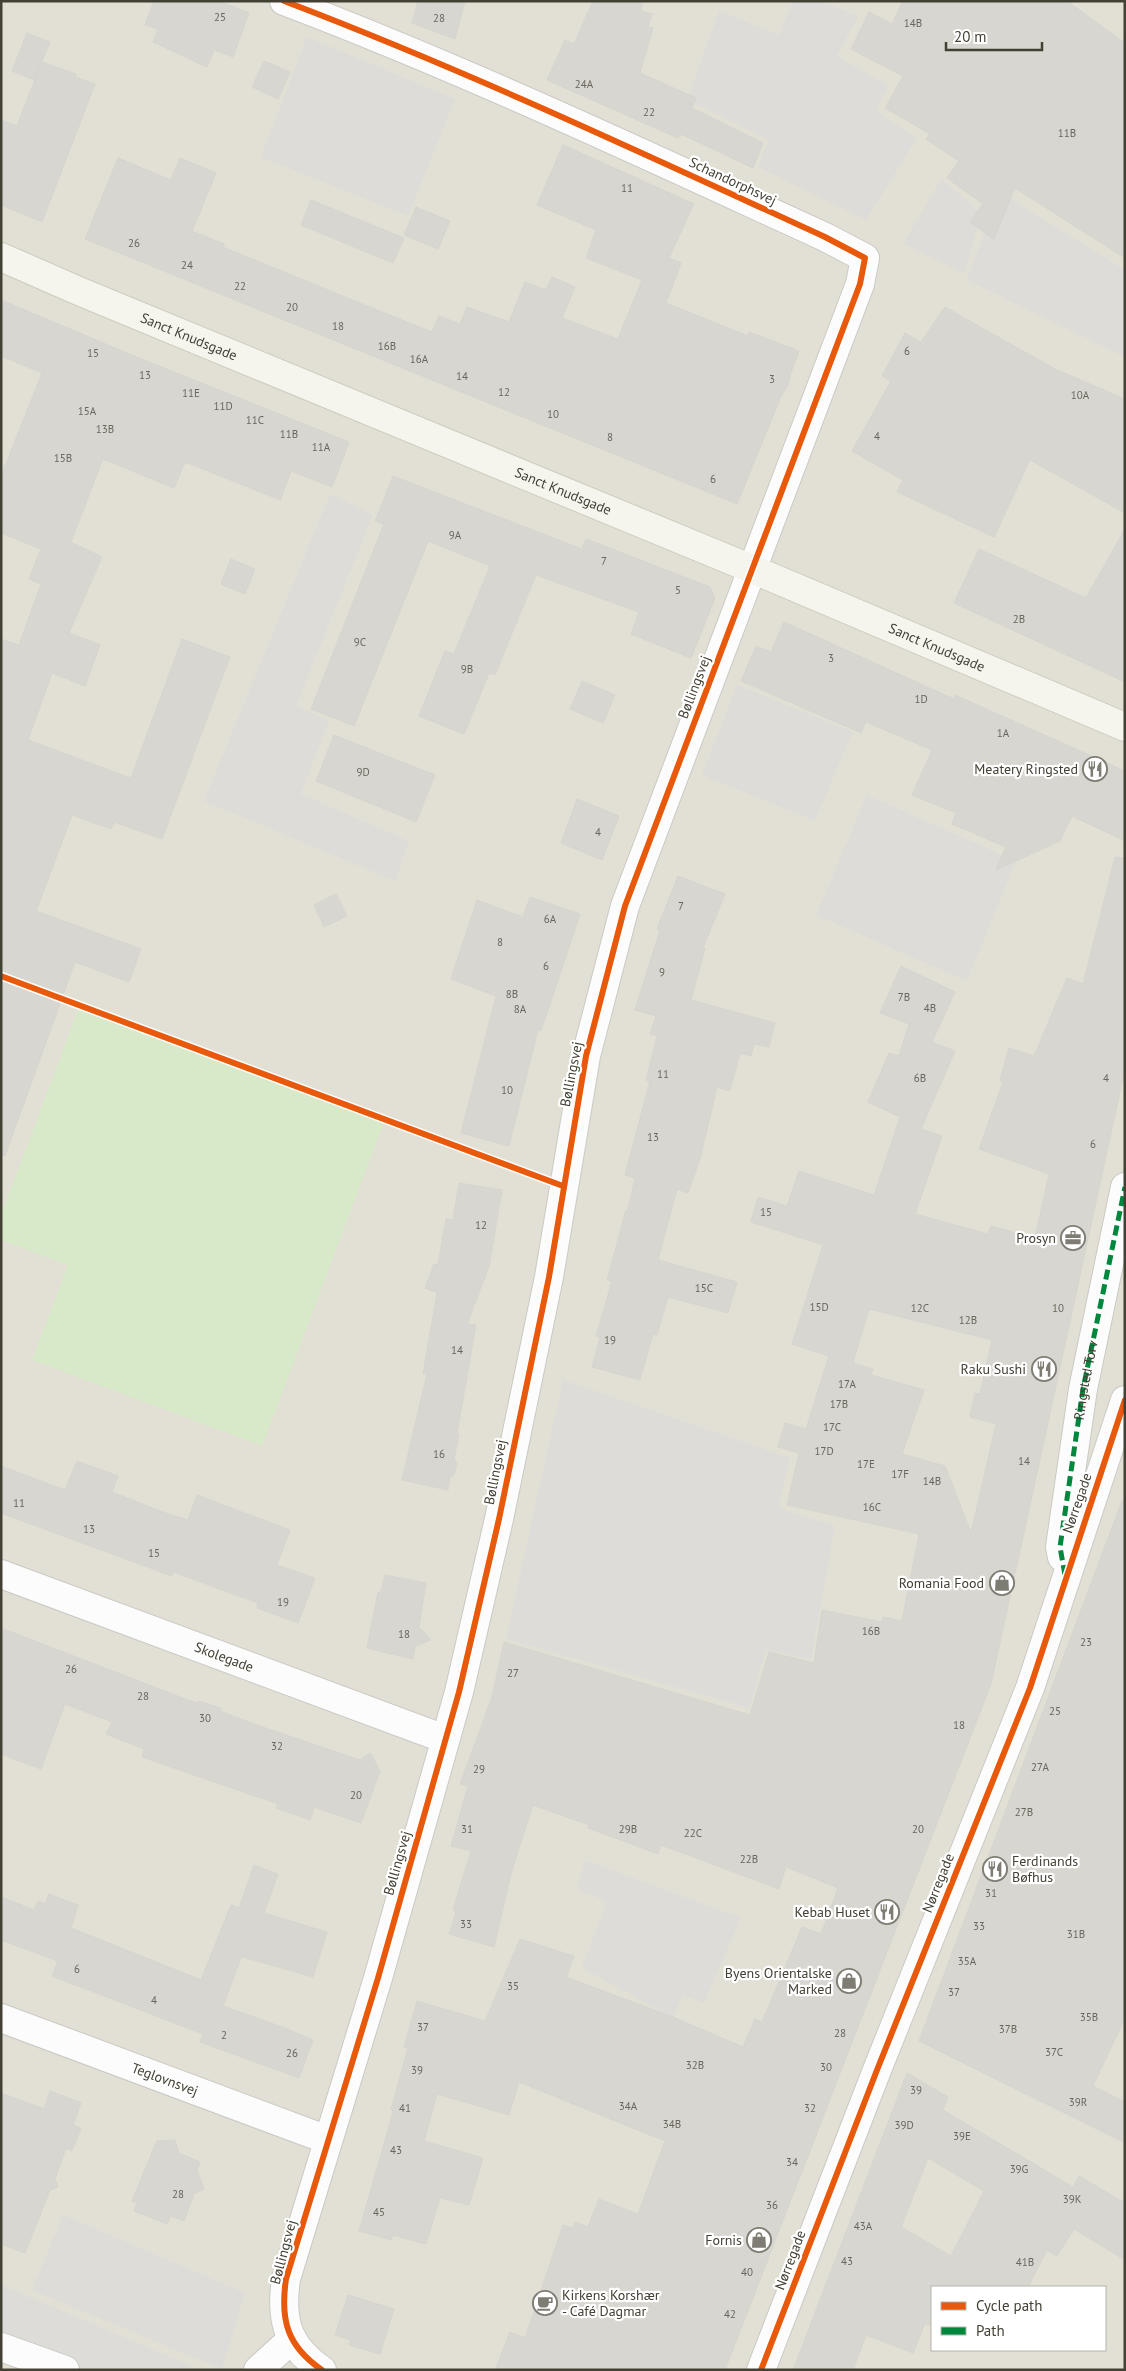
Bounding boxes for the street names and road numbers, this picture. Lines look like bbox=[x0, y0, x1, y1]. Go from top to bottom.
street label: Schandorphsvej bbox=[686, 153, 780, 209]
street label: Sanct Knudsgade bbox=[138, 309, 240, 364]
street label: Sanct Knudsgade bbox=[512, 463, 614, 519]
street label: Sanct Knudsgade bbox=[886, 619, 988, 676]
street label: Bøllingsvej bbox=[674, 653, 714, 721]
street label: Bøllingsvej bbox=[556, 1040, 586, 1108]
street label: Ringsted Torv bbox=[1070, 1338, 1102, 1421]
street label: Bøllingsvej bbox=[480, 1438, 510, 1506]
street label: Nørregade bbox=[1058, 1471, 1096, 1535]
street label: Skolegade bbox=[192, 1638, 256, 1676]
street label: Bøllingsvej bbox=[379, 1829, 415, 1897]
street label: Nørregade bbox=[918, 1851, 958, 1915]
street label: Teglovnsvej bbox=[129, 2059, 201, 2100]
street label: Bøllingsvej bbox=[266, 2218, 300, 2286]
street label: Nørregade bbox=[770, 2228, 810, 2292]

